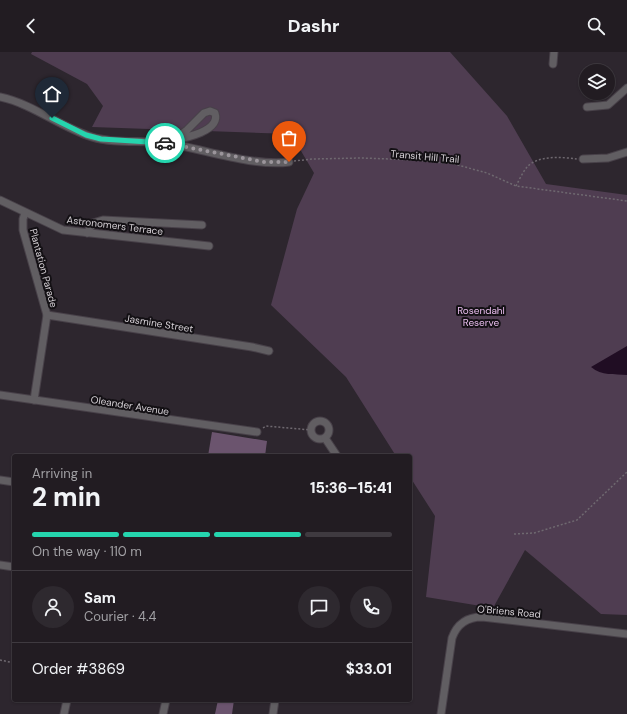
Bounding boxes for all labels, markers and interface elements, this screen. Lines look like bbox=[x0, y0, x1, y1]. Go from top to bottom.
text: Dashr bbox=[288, 14, 339, 38]
icon: back bbox=[20, 15, 42, 37]
icon: search bbox=[585, 15, 607, 37]
map controls bbox=[579, 64, 615, 100]
button: layers bbox=[579, 64, 615, 100]
pin bbox=[35, 77, 69, 118]
icon: home bbox=[41, 83, 63, 105]
pin bbox=[272, 121, 306, 162]
courier bbox=[145, 123, 185, 163]
icon: bag bbox=[278, 127, 300, 149]
icon: car bbox=[154, 132, 176, 154]
street label: Transit Hill Trail bbox=[390, 147, 460, 166]
street label: Astronomers Terrace bbox=[66, 213, 164, 238]
street label: Plantation Parade bbox=[27, 227, 60, 309]
park label: Rosendahl Reserve bbox=[457, 304, 505, 329]
street label: Jasmine Street bbox=[124, 312, 194, 335]
street label: Oleander Avenue bbox=[90, 393, 170, 418]
text: Arriving in bbox=[32, 465, 92, 482]
text: 15:36–15:41 bbox=[310, 478, 392, 498]
text: 2 min bbox=[32, 480, 101, 514]
text: On the way · 110 m bbox=[32, 543, 142, 560]
button: person bbox=[32, 586, 74, 628]
button: chat bbox=[298, 586, 340, 628]
button: phone bbox=[350, 586, 392, 628]
text: Sam bbox=[84, 588, 116, 608]
street label: O'Briens Road bbox=[477, 602, 541, 621]
text: Courier · 4.4 bbox=[84, 608, 156, 625]
text: Order #3869 bbox=[32, 659, 125, 679]
text: $33.01 bbox=[346, 659, 392, 679]

